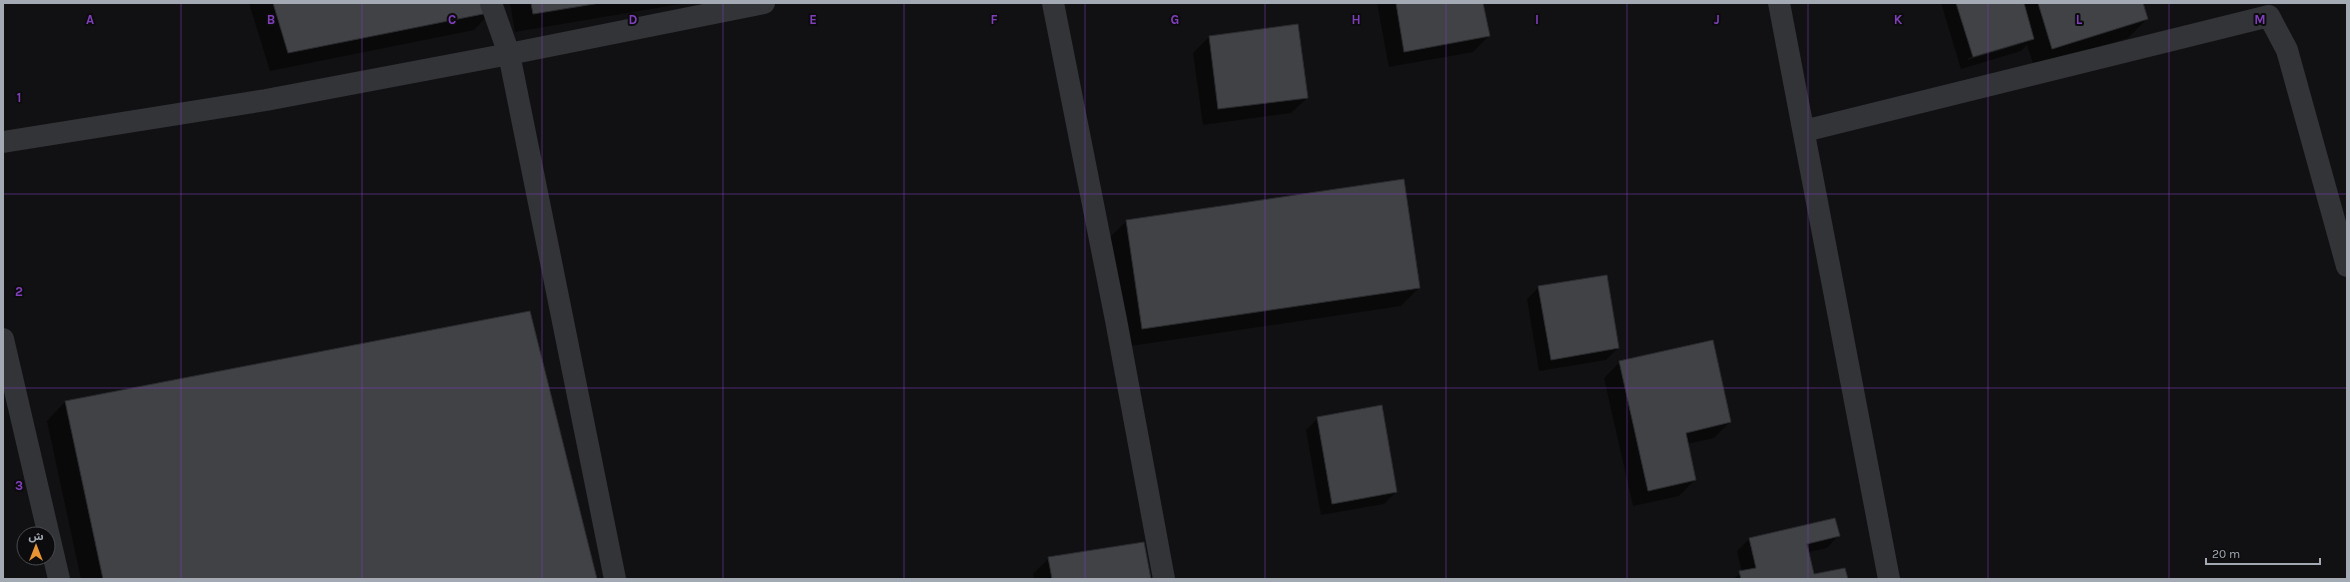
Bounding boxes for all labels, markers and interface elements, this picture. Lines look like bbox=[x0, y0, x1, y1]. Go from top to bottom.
text: A bbox=[86, 12, 94, 27]
text: B bbox=[267, 12, 275, 27]
text: C bbox=[448, 12, 456, 27]
text: D bbox=[629, 12, 638, 27]
text: E bbox=[809, 12, 817, 27]
text: F bbox=[990, 12, 998, 27]
text: G bbox=[1171, 12, 1179, 27]
text: H bbox=[1351, 12, 1361, 27]
text: I bbox=[1535, 12, 1539, 27]
text: J bbox=[1714, 12, 1720, 27]
text: K bbox=[1894, 12, 1903, 27]
text: L bbox=[2076, 12, 2083, 27]
text: M bbox=[2254, 12, 2266, 27]
text: 1 bbox=[17, 90, 21, 105]
text: 2 bbox=[15, 284, 23, 299]
text: 3 bbox=[15, 478, 23, 493]
north arrow bbox=[16, 526, 56, 566]
text: ش bbox=[28, 530, 44, 543]
scale bar bbox=[2206, 540, 2320, 566]
text: 20 m bbox=[2212, 547, 2240, 561]

